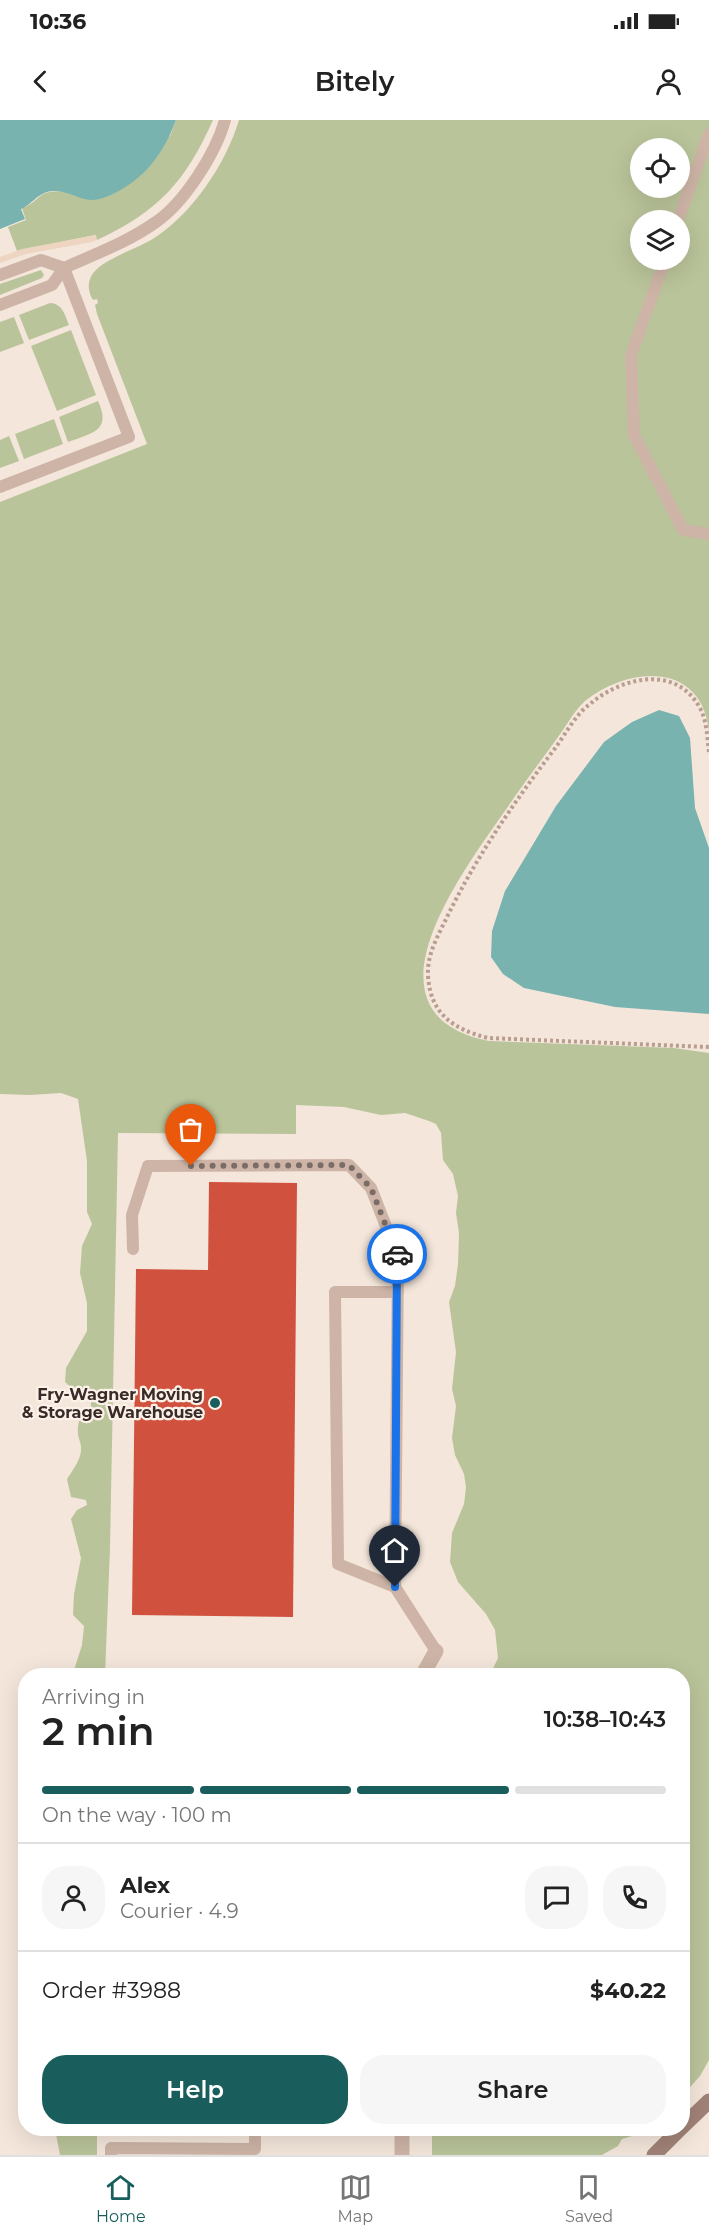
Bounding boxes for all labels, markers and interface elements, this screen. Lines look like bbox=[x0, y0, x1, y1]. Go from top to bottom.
text: 10:36 bbox=[30, 8, 86, 35]
icon: back bbox=[24, 65, 57, 98]
text: Bitely bbox=[315, 65, 394, 98]
icon: person bbox=[652, 65, 685, 98]
map controls bbox=[630, 138, 690, 270]
button: locate bbox=[630, 138, 690, 198]
button: layers bbox=[630, 210, 690, 270]
pin bbox=[165, 1104, 216, 1166]
icon: bag bbox=[174, 1113, 207, 1146]
courier bbox=[367, 1224, 427, 1284]
icon: car bbox=[381, 1238, 414, 1271]
place label: Fry-Wagner Moving & Storage Warehouse bbox=[22, 1385, 203, 1422]
marker: Fry-Wagner Moving & Storage Warehouse bbox=[208, 1396, 222, 1410]
pin bbox=[369, 1525, 420, 1587]
icon: home bbox=[378, 1534, 411, 1567]
text: Arriving in bbox=[42, 1685, 145, 1709]
text: 10:38–10:43 bbox=[544, 1706, 666, 1733]
text: 2 min bbox=[42, 1707, 155, 1755]
text: On the way · 100 m bbox=[42, 1803, 232, 1827]
button: person bbox=[42, 1866, 105, 1929]
button: chat bbox=[525, 1866, 588, 1929]
button: phone bbox=[603, 1866, 666, 1929]
text: Alex bbox=[120, 1872, 170, 1899]
text: Courier · 4.9 bbox=[120, 1899, 239, 1923]
text: Order #3988 bbox=[42, 1977, 181, 2004]
text: $40.22 bbox=[590, 1977, 666, 2004]
button: Help bbox=[42, 2055, 348, 2124]
button: Share bbox=[360, 2055, 666, 2124]
tab: Home bbox=[96, 2171, 146, 2226]
tab: Map bbox=[338, 2171, 373, 2226]
tab: Saved bbox=[565, 2171, 613, 2226]

